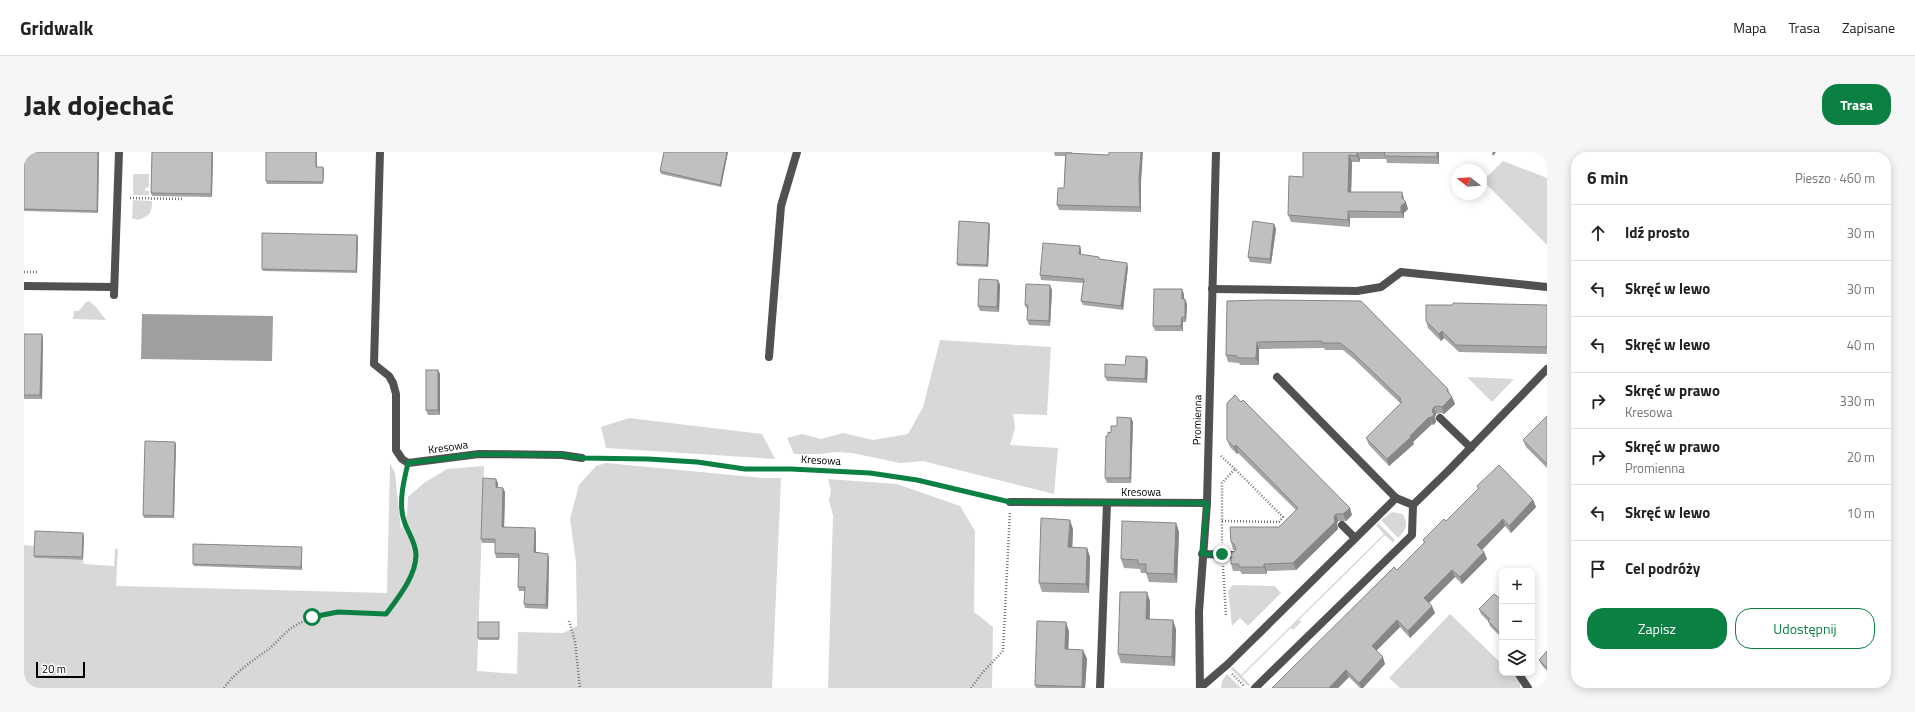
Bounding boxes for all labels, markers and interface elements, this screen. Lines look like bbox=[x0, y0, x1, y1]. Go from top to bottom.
text: Gridwalk bbox=[20, 13, 93, 42]
text: Mapa bbox=[1733, 17, 1766, 38]
text: Trasa bbox=[1788, 17, 1820, 38]
text: Zapisane bbox=[1842, 17, 1895, 38]
text: Jak dojechać bbox=[24, 83, 174, 126]
button: Trasa bbox=[1822, 84, 1891, 125]
north arrow bbox=[1451, 164, 1487, 200]
text: 6 min bbox=[1587, 165, 1628, 191]
text: Pieszo · 460 m bbox=[1795, 168, 1875, 188]
text: Idź prosto bbox=[1625, 221, 1690, 244]
icon: ahead bbox=[1587, 222, 1609, 244]
text: 30 m bbox=[1847, 223, 1875, 243]
text: Skręć w lewo bbox=[1625, 277, 1710, 300]
icon: left bbox=[1587, 278, 1609, 300]
text: 30 m bbox=[1847, 279, 1875, 299]
text: Skręć w lewo bbox=[1625, 333, 1710, 356]
icon: left bbox=[1587, 334, 1609, 356]
text: 40 m bbox=[1847, 335, 1875, 355]
text: Skręć w prawo bbox=[1625, 379, 1720, 402]
icon: right bbox=[1587, 390, 1609, 412]
text: 330 m bbox=[1839, 391, 1875, 411]
street label: Promienna bbox=[1189, 394, 1205, 445]
text: Kresowa bbox=[1625, 402, 1673, 422]
text: Skręć w prawo bbox=[1625, 435, 1720, 458]
street label: Kresowa bbox=[427, 436, 469, 458]
icon: right bbox=[1587, 446, 1609, 468]
text: 20 m bbox=[1847, 447, 1875, 467]
street label: Kresowa bbox=[801, 451, 842, 469]
text: Promienna bbox=[1625, 458, 1685, 478]
street label: Kresowa bbox=[1121, 484, 1162, 500]
text: Skręć w lewo bbox=[1625, 501, 1710, 524]
icon: left bbox=[1587, 502, 1609, 524]
text: 10 m bbox=[1847, 503, 1875, 523]
route end bbox=[1213, 545, 1231, 563]
text: Cel podróży bbox=[1625, 557, 1700, 580]
icon: arrive bbox=[1587, 558, 1609, 580]
map controls bbox=[1499, 568, 1535, 676]
button: + bbox=[1499, 568, 1535, 604]
button: − bbox=[1499, 604, 1535, 640]
route start bbox=[303, 608, 321, 626]
button: Zapisz bbox=[1587, 608, 1727, 649]
button: Udostępnij bbox=[1735, 608, 1875, 649]
button: layers bbox=[1499, 640, 1535, 676]
scale bar bbox=[36, 660, 85, 679]
text: 20 m bbox=[42, 661, 66, 677]

